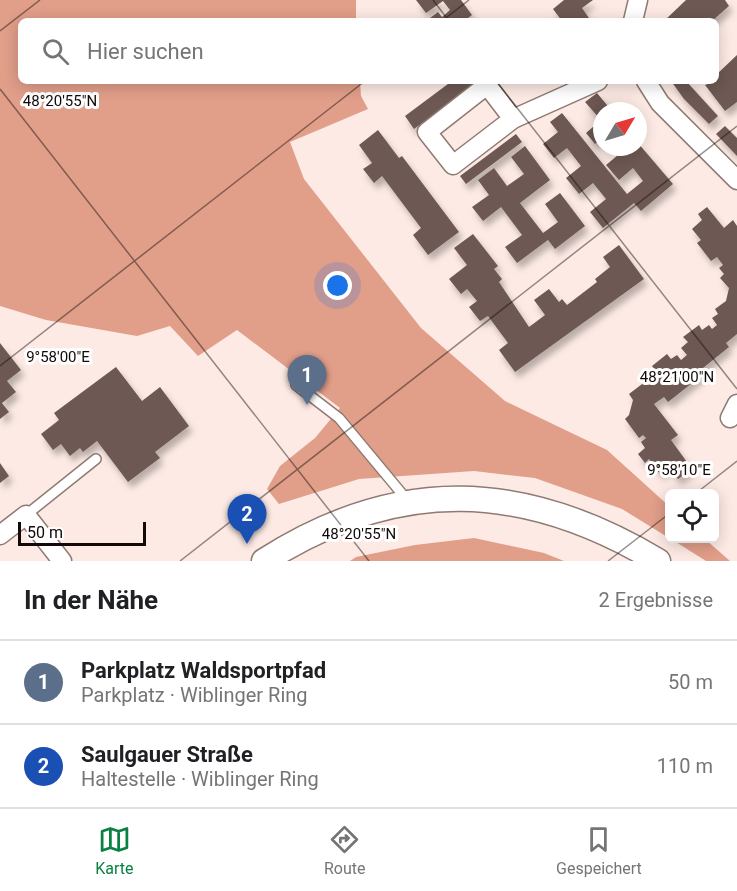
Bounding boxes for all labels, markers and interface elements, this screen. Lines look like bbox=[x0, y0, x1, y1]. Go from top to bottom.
search box bbox=[18, 18, 719, 84]
icon: search bbox=[39, 35, 72, 68]
text: Hier suchen bbox=[87, 39, 204, 64]
text: 48°20'55"N bbox=[23, 92, 97, 110]
north arrow bbox=[593, 102, 647, 156]
your location bbox=[323, 271, 352, 300]
text: 9°58'00"E bbox=[26, 348, 90, 366]
pin: 1 bbox=[288, 356, 326, 405]
text: 48°21'00"N bbox=[640, 368, 714, 386]
text: 9°58'10"E bbox=[647, 461, 711, 479]
map controls bbox=[665, 489, 719, 543]
button: locate bbox=[665, 489, 719, 543]
pin: 2 bbox=[228, 494, 266, 544]
scale bar bbox=[18, 519, 146, 546]
text: 50 m bbox=[27, 523, 63, 542]
text: 48°20'55"N bbox=[322, 525, 396, 543]
text: In der Nähe bbox=[24, 585, 158, 615]
text: 2 Ergebnisse bbox=[599, 588, 713, 612]
text: Parkplatz Waldsportpfad bbox=[81, 658, 326, 683]
text: 1 bbox=[38, 670, 49, 694]
text: 50 m bbox=[668, 670, 713, 694]
text: Parkplatz · Wiblinger Ring bbox=[81, 683, 308, 707]
text: Saulgauer Straße bbox=[81, 742, 253, 767]
text: 2 bbox=[38, 754, 49, 778]
text: 110 m bbox=[657, 754, 713, 778]
text: Haltestelle · Wiblinger Ring bbox=[81, 767, 319, 791]
tab: Karte bbox=[95, 823, 134, 878]
tab: Route bbox=[324, 823, 366, 878]
tab: Gespeichert bbox=[556, 823, 642, 878]

